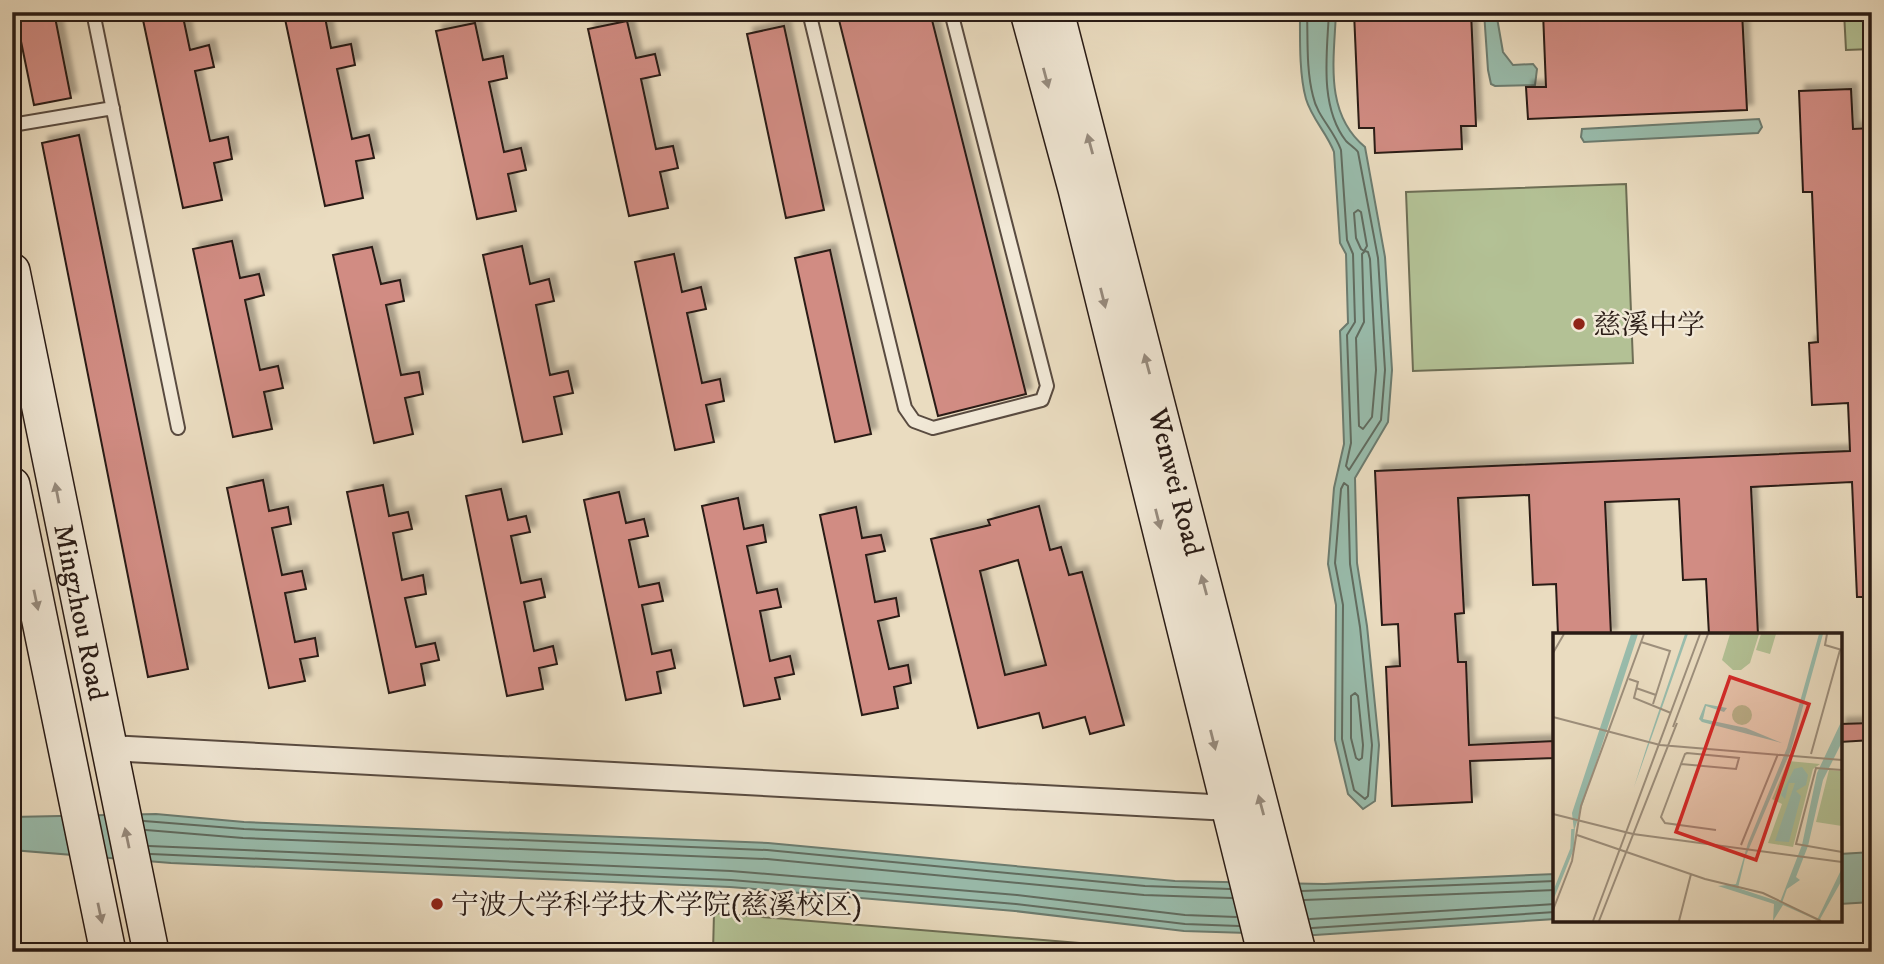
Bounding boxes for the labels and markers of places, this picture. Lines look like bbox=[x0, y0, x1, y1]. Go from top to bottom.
place label: 慈溪中学 bbox=[1593, 308, 1705, 343]
marker: 慈溪中学 bbox=[1571, 316, 1587, 332]
place label: 宁波大学科学技术学院(慈溪校区) bbox=[451, 888, 862, 923]
marker: 宁波大学科学技术学院(慈溪校区) bbox=[429, 896, 445, 912]

